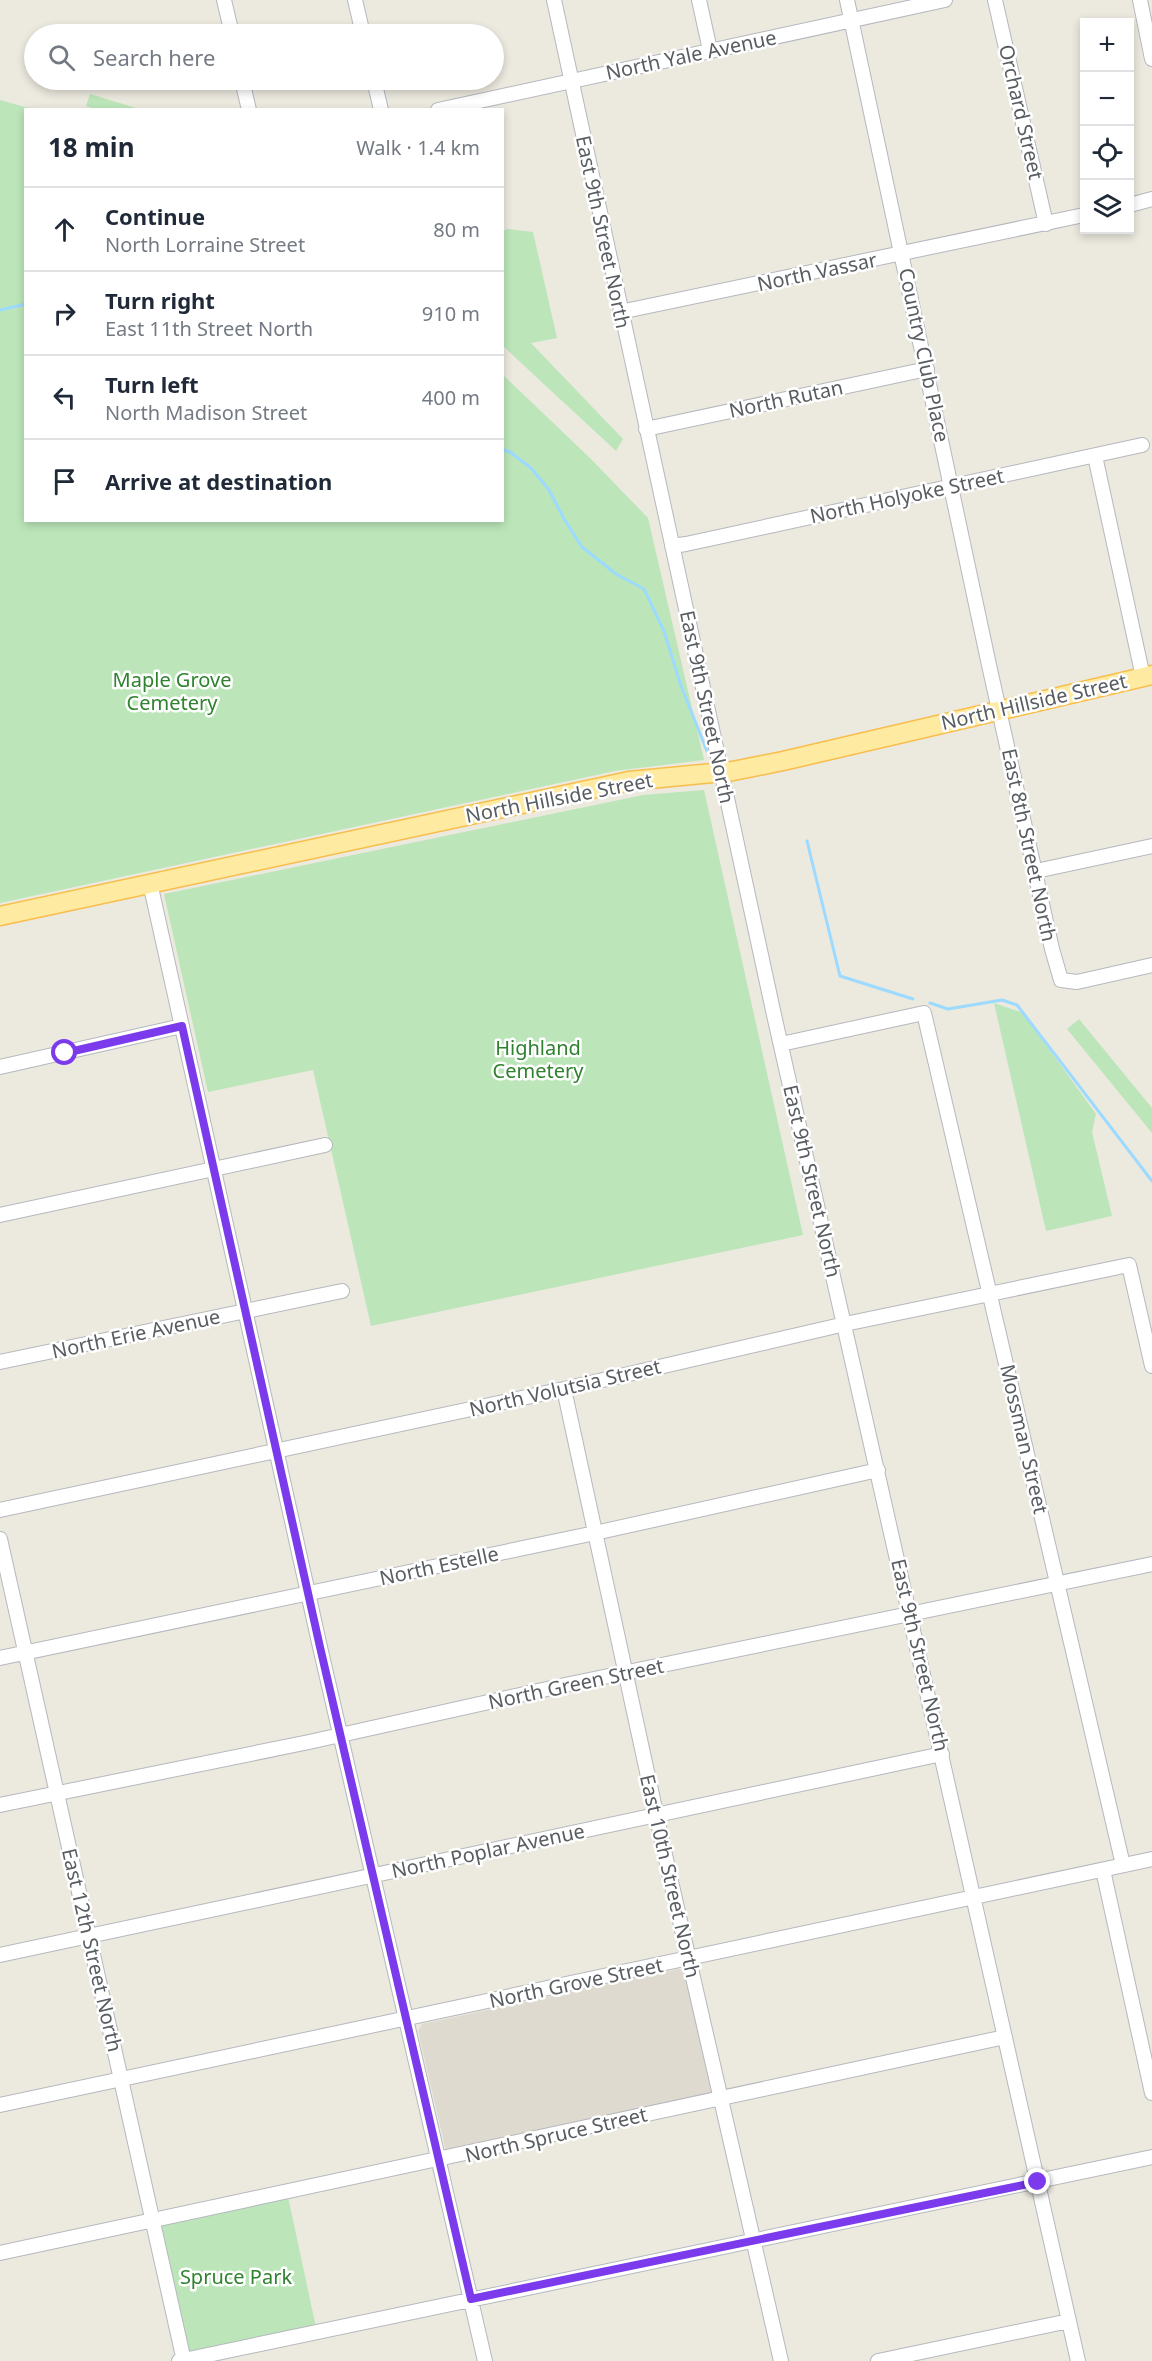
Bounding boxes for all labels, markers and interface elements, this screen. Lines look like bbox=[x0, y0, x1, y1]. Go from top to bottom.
map controls bbox=[1080, 18, 1134, 234]
button: + bbox=[1080, 18, 1134, 72]
street label: North Yale Avenue bbox=[603, 23, 779, 86]
search box bbox=[24, 24, 504, 90]
icon: search bbox=[45, 41, 78, 74]
text: Search here bbox=[93, 42, 215, 72]
street label: Orchard Street bbox=[993, 42, 1050, 182]
button: − bbox=[1080, 72, 1134, 126]
button: locate bbox=[1080, 126, 1134, 180]
text: 18 min bbox=[48, 129, 135, 165]
street label: East 9th Street North bbox=[570, 133, 637, 331]
text: Walk · 1.4 km bbox=[356, 134, 480, 161]
button: layers bbox=[1080, 180, 1134, 234]
text: Continue bbox=[105, 201, 205, 231]
icon: ahead bbox=[48, 213, 81, 246]
text: 80 m bbox=[433, 216, 480, 243]
text: North Lorraine Street bbox=[105, 231, 305, 258]
street label: North Vassar bbox=[755, 246, 879, 297]
street label: Country Club Place bbox=[893, 265, 956, 444]
text: Turn right bbox=[105, 285, 215, 315]
icon: right bbox=[48, 297, 81, 330]
text: 910 m bbox=[422, 300, 480, 327]
text: East 11th Street North bbox=[105, 315, 313, 342]
text: Turn left bbox=[105, 369, 199, 399]
street label: North Rutan bbox=[726, 373, 845, 424]
icon: left bbox=[48, 381, 81, 414]
text: 400 m bbox=[422, 384, 480, 411]
text: North Madison Street bbox=[105, 399, 307, 426]
street label: North Holyoke Street bbox=[807, 462, 1006, 529]
icon: arrive bbox=[48, 465, 81, 498]
text: Arrive at destination bbox=[105, 466, 332, 496]
street label: East 9th Street North bbox=[674, 608, 741, 806]
park label: Maple Grove Cemetery bbox=[113, 666, 231, 716]
street label: North Hillside Street bbox=[938, 667, 1129, 736]
street label: East 8th Street North bbox=[996, 746, 1063, 944]
street label: North Hillside Street bbox=[463, 766, 655, 829]
park label: Highland Cemetery bbox=[493, 1034, 584, 1084]
route start bbox=[51, 1039, 77, 1065]
street label: East 9th Street North bbox=[777, 1082, 848, 1280]
street label: North Erie Avenue bbox=[49, 1302, 223, 1365]
street label: North Volutsia Street bbox=[466, 1352, 663, 1423]
street label: Mossman Street bbox=[994, 1361, 1055, 1516]
street label: North Estelle bbox=[377, 1540, 501, 1591]
street label: East 9th Street North bbox=[885, 1556, 956, 1754]
street label: North Green Street bbox=[486, 1652, 666, 1715]
street label: East 10th Street North bbox=[634, 1771, 707, 1980]
street label: North Poplar Avenue bbox=[389, 1817, 587, 1884]
street label: East 12th Street North bbox=[56, 1845, 129, 2054]
street label: North Grove Street bbox=[487, 1951, 665, 2014]
street label: North Spruce Street bbox=[462, 2100, 650, 2169]
route end bbox=[1024, 2168, 1050, 2194]
park label: Spruce Park bbox=[180, 2263, 292, 2290]

